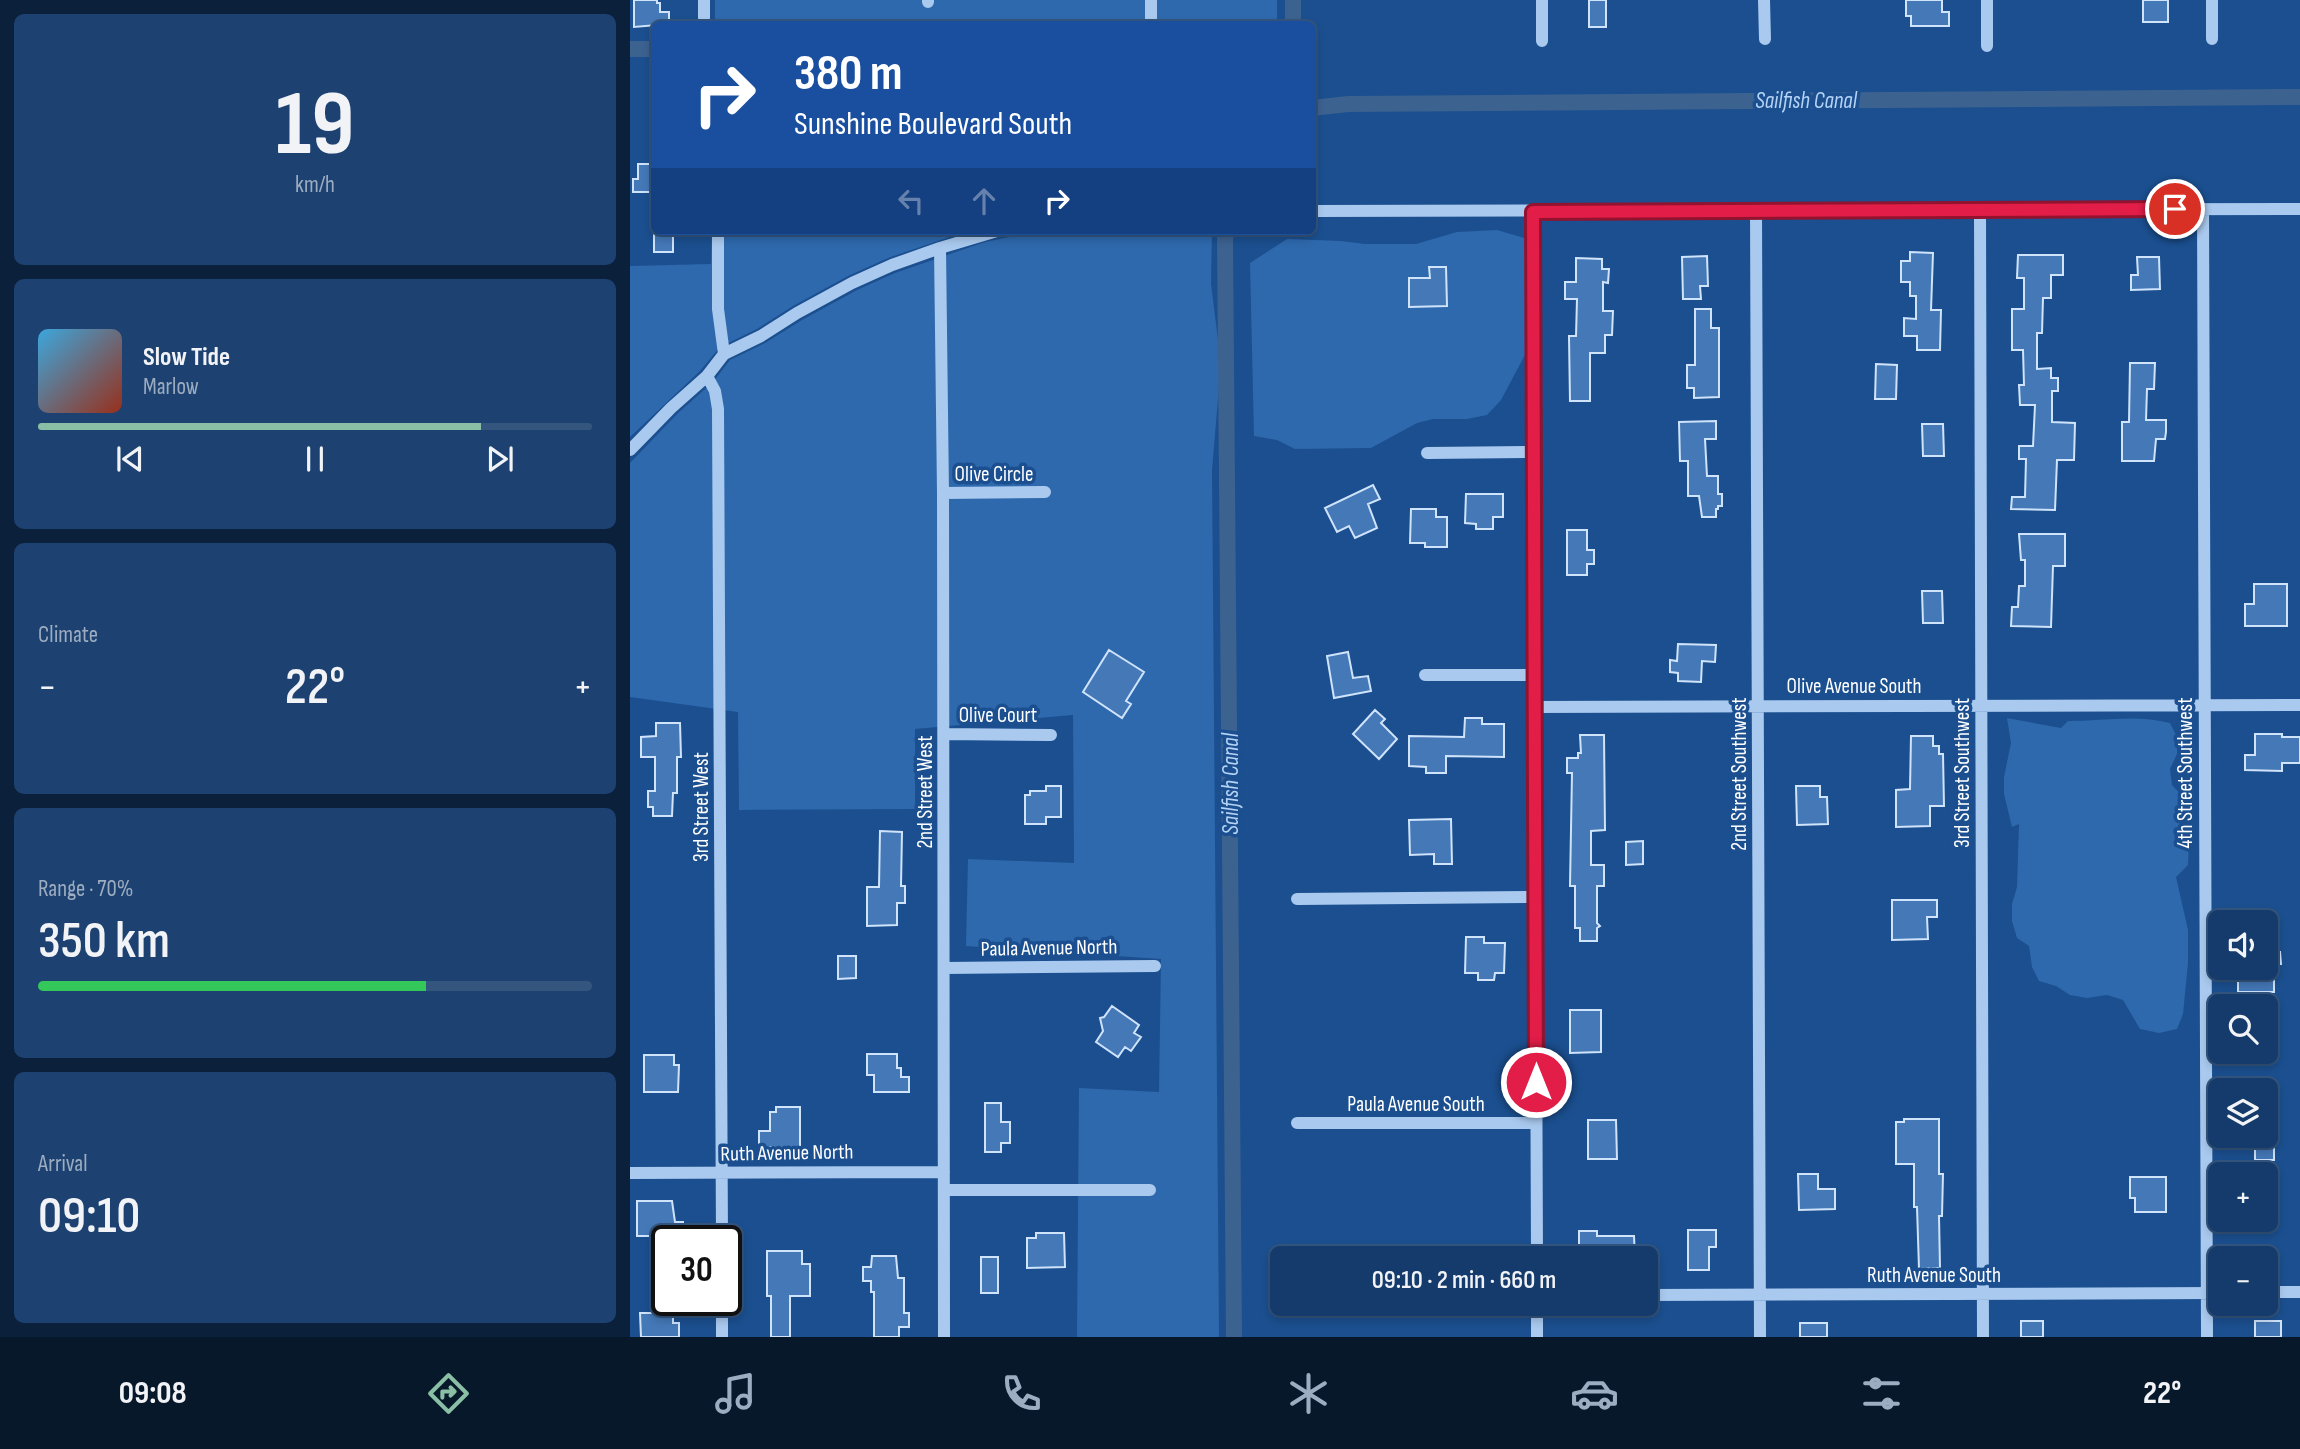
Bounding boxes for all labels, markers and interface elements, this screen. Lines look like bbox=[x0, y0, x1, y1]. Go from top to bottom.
text: 380 m bbox=[794, 45, 903, 104]
icon: right bbox=[679, 49, 770, 140]
text: 19 bbox=[276, 71, 354, 180]
water label: Sailfish Canal bbox=[1755, 87, 1858, 115]
text: Sunshine Boulevard South bbox=[794, 105, 1072, 144]
text: km/h bbox=[295, 171, 335, 199]
pin bbox=[2145, 179, 2205, 239]
icon: left bbox=[892, 182, 930, 220]
icon: ahead bbox=[965, 182, 1003, 220]
icon: right bbox=[1038, 182, 1076, 220]
icon: arrive bbox=[2156, 190, 2194, 228]
text: Slow Tide bbox=[143, 342, 230, 373]
text: Marlow bbox=[143, 373, 199, 401]
icon: previous bbox=[111, 440, 149, 478]
icon: pause bbox=[296, 440, 334, 478]
icon: next bbox=[481, 440, 519, 478]
street label: Olive Circle bbox=[955, 462, 1033, 487]
text: Climate bbox=[38, 621, 98, 649]
text: 22° bbox=[285, 656, 345, 719]
text: − bbox=[38, 665, 57, 710]
text: + bbox=[573, 665, 592, 710]
street label: Olive Avenue South bbox=[1787, 674, 1921, 699]
street label: 2nd Street Southwest bbox=[1727, 697, 1752, 851]
street label: 4th Street Southwest bbox=[2173, 697, 2198, 849]
street label: 3rd Street Southwest bbox=[1950, 698, 1975, 848]
street label: Olive Court bbox=[959, 703, 1037, 728]
water label: Sailfish Canal bbox=[1217, 732, 1245, 835]
street label: 2nd Street West bbox=[913, 735, 938, 849]
street label: 3rd Street West bbox=[689, 752, 714, 862]
text: Range · 70% bbox=[38, 875, 133, 903]
text: 350 km bbox=[38, 910, 170, 973]
map controls bbox=[2208, 910, 2278, 1316]
button: sound bbox=[2208, 910, 2278, 980]
street label: Paula Avenue North bbox=[981, 934, 1117, 962]
button: search bbox=[2208, 994, 2278, 1064]
position arrow bbox=[1499, 1045, 1573, 1119]
button: layers bbox=[2208, 1078, 2278, 1148]
street label: Paula Avenue South bbox=[1347, 1092, 1485, 1117]
street label: Ruth Avenue North bbox=[720, 1139, 854, 1167]
text: Arrival bbox=[38, 1150, 87, 1178]
button: + bbox=[2208, 1162, 2278, 1232]
text: 09:10 bbox=[38, 1185, 140, 1248]
speed limit sign: 30 bbox=[651, 1225, 742, 1316]
button: − bbox=[2208, 1246, 2278, 1316]
street label: Ruth Avenue South bbox=[1867, 1263, 2001, 1288]
text: 09:10 · 2 min · 660 m bbox=[1372, 1265, 1556, 1296]
icon: directions bbox=[424, 1369, 473, 1418]
icon: music bbox=[711, 1369, 760, 1418]
icon: phone bbox=[997, 1369, 1046, 1418]
icon: climate bbox=[1284, 1369, 1333, 1418]
icon: car bbox=[1570, 1369, 1619, 1418]
icon: filters bbox=[1857, 1369, 1906, 1418]
text: 09:08 bbox=[119, 1374, 187, 1413]
text: 22° bbox=[2143, 1374, 2181, 1413]

